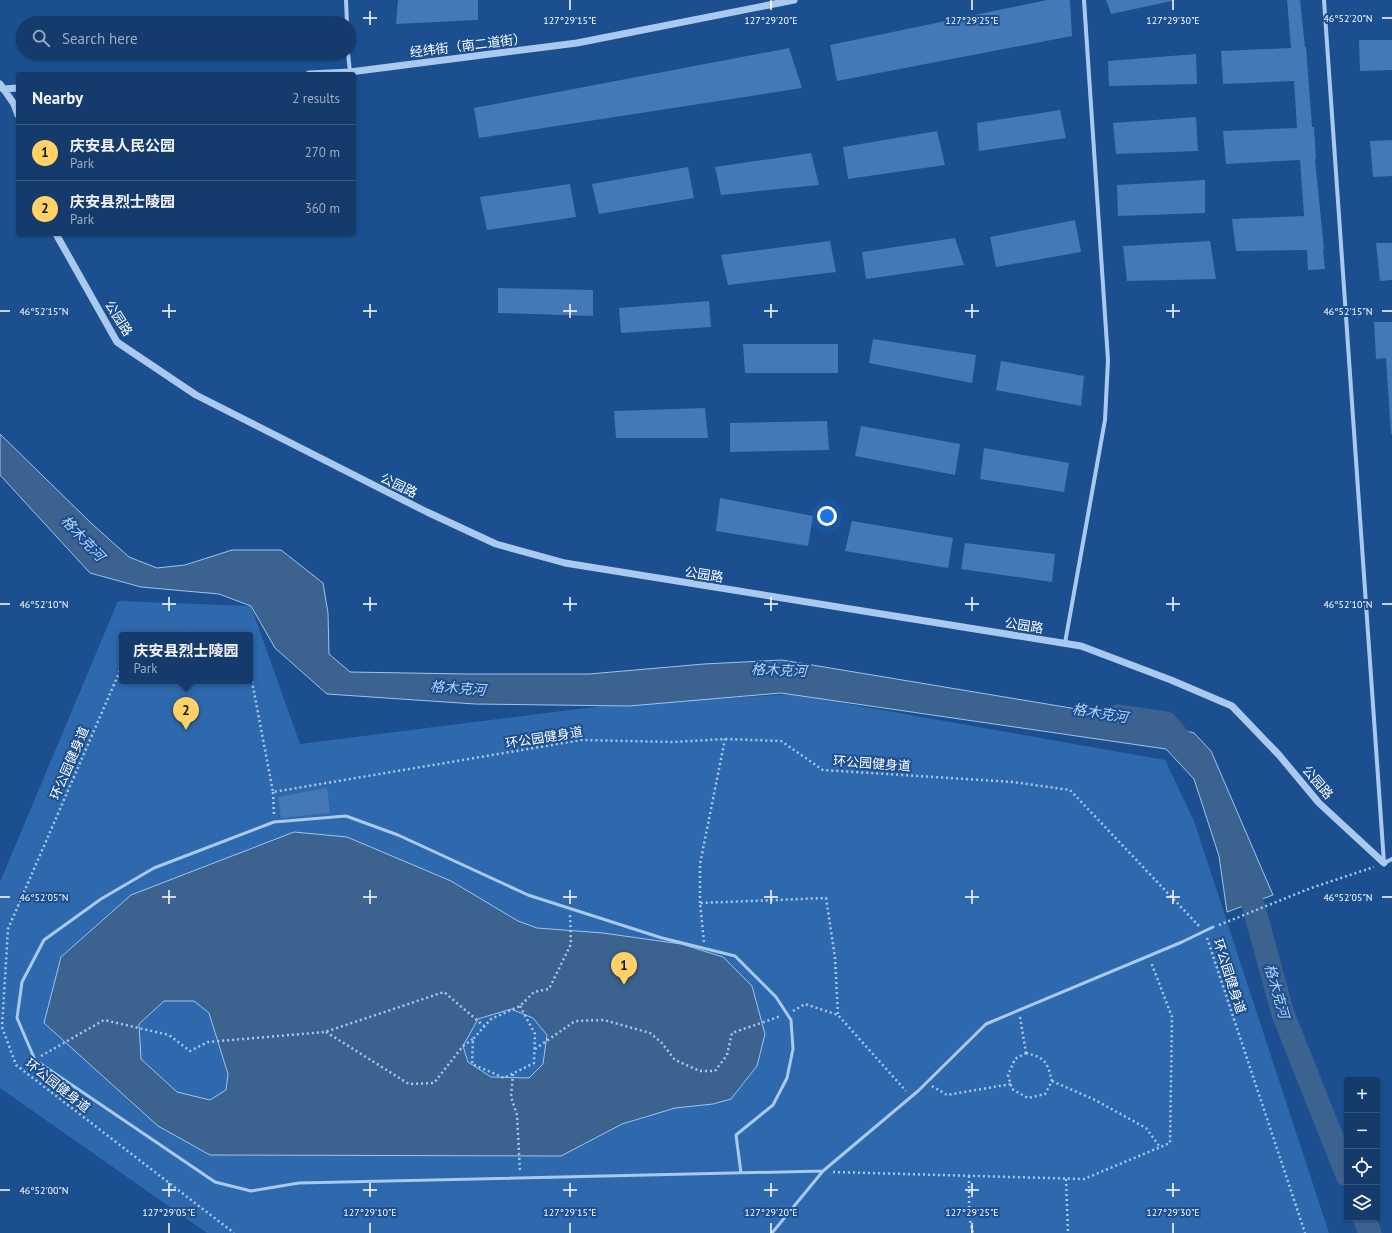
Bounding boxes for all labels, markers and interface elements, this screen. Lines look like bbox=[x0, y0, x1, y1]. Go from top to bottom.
text: 46°52'20"N bbox=[1323, 12, 1373, 25]
text: 127°29'15"E bbox=[543, 14, 597, 27]
text: 127°29'20"E bbox=[744, 14, 798, 27]
text: 127°29'25"E bbox=[945, 14, 999, 27]
text: 127°29'30"E bbox=[1146, 14, 1200, 27]
search box bbox=[16, 16, 356, 60]
icon: search bbox=[30, 27, 52, 49]
text: Search here bbox=[62, 29, 138, 48]
street label: 经纬街（南二道街） bbox=[409, 30, 527, 61]
text: Nearby bbox=[32, 87, 83, 109]
text: 2 results bbox=[292, 90, 340, 107]
text: 庆安县人民公园 bbox=[70, 136, 175, 155]
text: 1 bbox=[41, 144, 49, 161]
text: 270 m bbox=[305, 144, 340, 161]
text: Park bbox=[70, 155, 94, 172]
text: 庆安县烈士陵园 bbox=[70, 192, 175, 211]
text: 2 bbox=[41, 200, 49, 217]
text: 360 m bbox=[305, 200, 340, 217]
text: Park bbox=[70, 211, 94, 228]
street label: 公园路 bbox=[101, 297, 136, 339]
text: 46°52'15"N bbox=[19, 305, 69, 318]
text: 46°52'15"N bbox=[1323, 305, 1373, 318]
street label: 公园路 bbox=[378, 469, 420, 502]
your location bbox=[817, 506, 837, 526]
water label: 格木克河 bbox=[57, 511, 111, 567]
street label: 公园路 bbox=[683, 563, 725, 586]
text: 46°52'10"N bbox=[19, 598, 69, 611]
text: 46°52'10"N bbox=[1323, 598, 1373, 611]
street label: 公园路 bbox=[1003, 614, 1045, 637]
popup bbox=[119, 632, 253, 684]
text: 庆安县烈士陵园 bbox=[133, 641, 239, 660]
text: Park bbox=[133, 660, 157, 677]
water label: 格木克河 bbox=[751, 660, 810, 680]
water label: 格木克河 bbox=[429, 677, 490, 699]
pin: 2 bbox=[173, 697, 199, 730]
water label: 格木克河 bbox=[1071, 700, 1132, 727]
street label: 环公园健身道 bbox=[504, 723, 584, 752]
street label: 环公园健身道 bbox=[46, 724, 93, 802]
street label: 环公园健身道 bbox=[832, 752, 911, 775]
street label: 公园路 bbox=[1298, 762, 1337, 803]
text: 46°52'05"N bbox=[19, 891, 69, 904]
text: 46°52'05"N bbox=[1323, 891, 1373, 904]
street label: 环公园健身道 bbox=[1209, 936, 1250, 1016]
pin: 1 bbox=[611, 952, 637, 985]
water label: 格木克河 bbox=[1261, 962, 1294, 1023]
street label: 环公园健身道 bbox=[22, 1055, 94, 1116]
map controls bbox=[1344, 1077, 1380, 1221]
button: + bbox=[1344, 1077, 1380, 1113]
button: − bbox=[1344, 1113, 1380, 1149]
button: locate bbox=[1344, 1149, 1380, 1185]
text: 46°52'00"N bbox=[19, 1184, 69, 1197]
button: layers bbox=[1344, 1185, 1380, 1221]
text: 127°29'05"E bbox=[142, 1206, 196, 1219]
text: 127°29'10"E bbox=[343, 1206, 397, 1219]
text: 127°29'15"E bbox=[543, 1206, 597, 1219]
text: 127°29'20"E bbox=[744, 1206, 798, 1219]
text: 127°29'25"E bbox=[945, 1206, 999, 1219]
text: 127°29'30"E bbox=[1146, 1206, 1200, 1219]

